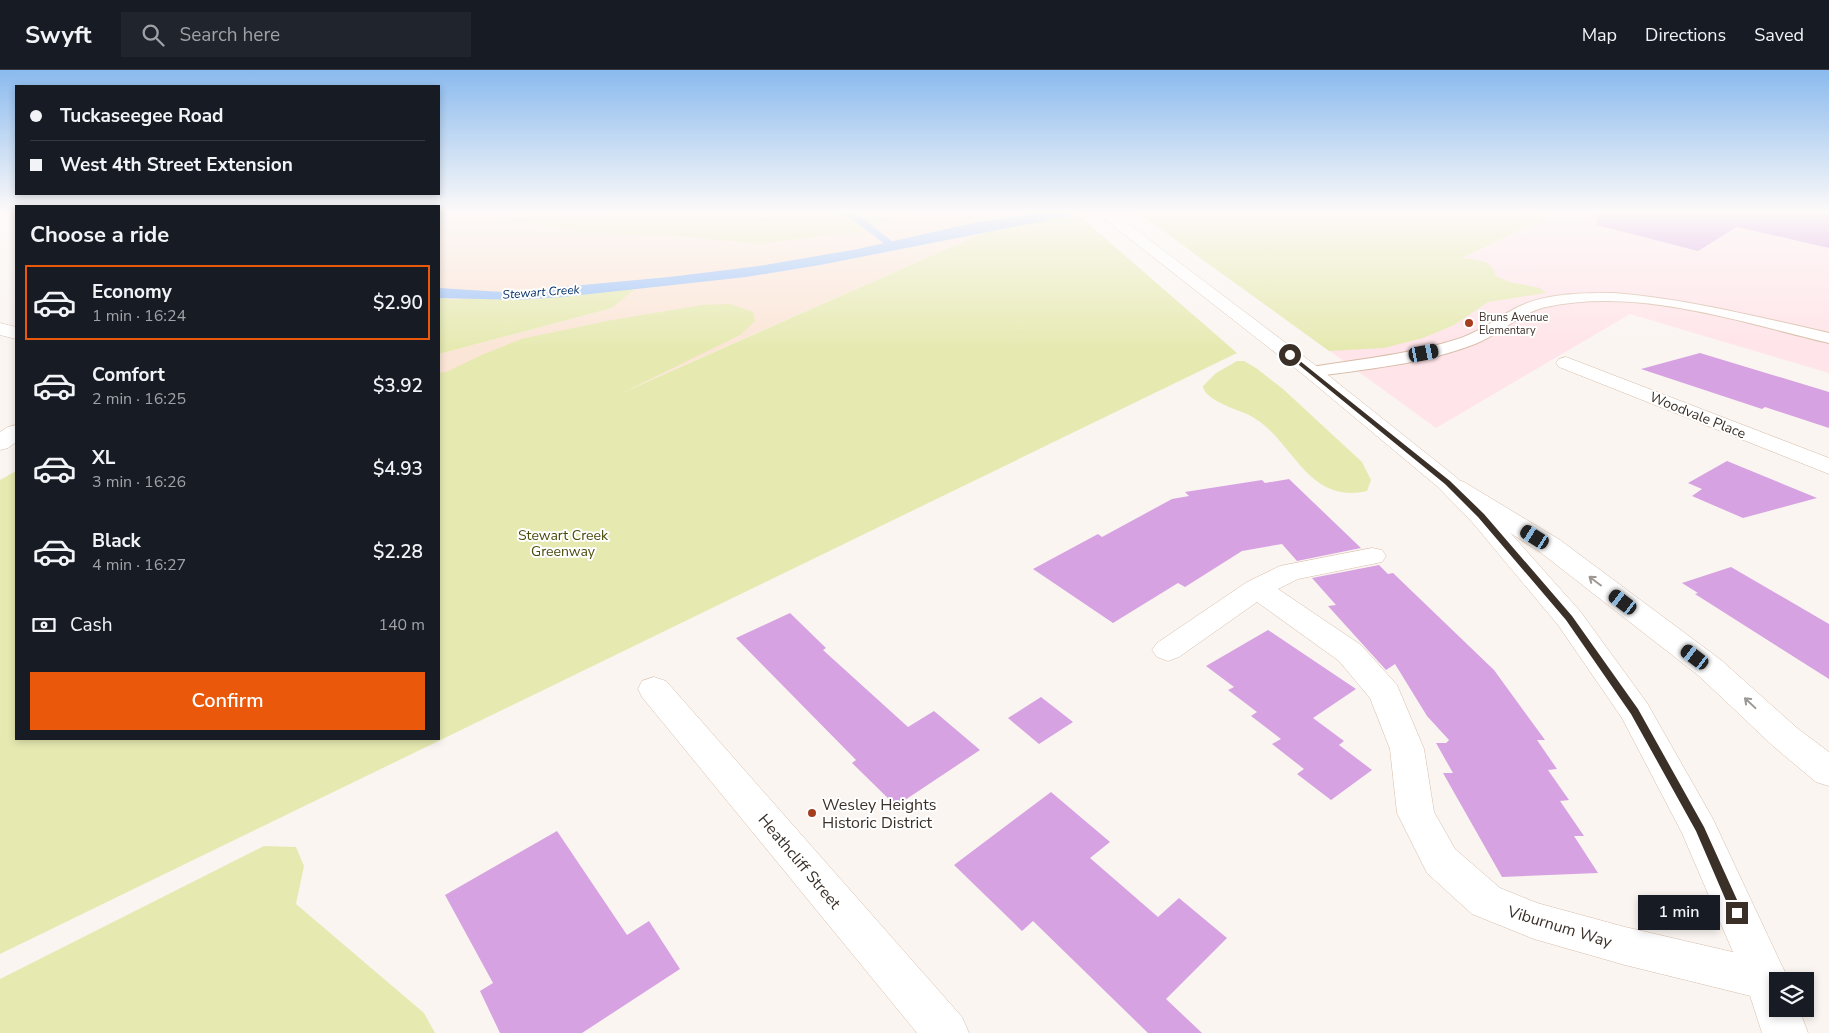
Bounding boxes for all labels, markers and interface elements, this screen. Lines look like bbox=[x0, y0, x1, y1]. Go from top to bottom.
search box bbox=[121, 12, 471, 57]
text: Swyft bbox=[25, 19, 91, 51]
icon: search bbox=[139, 21, 167, 49]
text: Search here bbox=[179, 22, 280, 48]
text: Map bbox=[1582, 23, 1617, 47]
text: Directions bbox=[1645, 23, 1726, 47]
text: Saved bbox=[1754, 23, 1804, 47]
text: Tuckaseegee Road bbox=[60, 103, 223, 129]
text: West 4th Street Extension bbox=[60, 152, 293, 178]
text: Choose a ride bbox=[30, 220, 169, 250]
text: Economy bbox=[92, 279, 172, 305]
icon: car bbox=[32, 280, 77, 325]
water label: Stewart Creek bbox=[502, 281, 581, 303]
text: $2.90 bbox=[373, 290, 423, 316]
text: 1 min · 16:24 bbox=[92, 305, 186, 327]
place label: Bruns Avenue Elementary bbox=[1479, 310, 1548, 338]
marker: Bruns Avenue Elementary bbox=[1463, 317, 1475, 329]
car bbox=[1407, 343, 1440, 363]
route start bbox=[1279, 344, 1301, 366]
text: Comfort bbox=[92, 362, 165, 388]
icon: car bbox=[32, 363, 77, 408]
text: $3.92 bbox=[373, 373, 423, 399]
text: 2 min · 16:25 bbox=[92, 388, 186, 410]
street label: Woodvale Place bbox=[1647, 388, 1749, 443]
text: XL bbox=[92, 445, 115, 471]
icon: car bbox=[32, 446, 77, 491]
text: $4.93 bbox=[373, 456, 423, 482]
text: 3 min · 16:26 bbox=[92, 471, 186, 493]
car bbox=[1518, 523, 1551, 551]
park label: Stewart Creek Greenway bbox=[518, 526, 609, 561]
text: Black bbox=[92, 528, 141, 554]
icon: car bbox=[32, 529, 77, 574]
text: $2.28 bbox=[373, 539, 423, 565]
text: 4 min · 16:27 bbox=[92, 554, 186, 576]
one-way arrow bbox=[1589, 575, 1602, 586]
car bbox=[1606, 587, 1639, 617]
icon: cash bbox=[30, 611, 58, 639]
text: Cash bbox=[70, 612, 112, 638]
text: 140 m bbox=[378, 614, 425, 636]
car bbox=[1678, 642, 1711, 672]
button: Confirm bbox=[30, 672, 425, 730]
one-way arrow bbox=[1743, 697, 1756, 709]
place label: Wesley Heights Historic District bbox=[822, 794, 936, 834]
marker: Wesley Heights Historic District bbox=[806, 807, 818, 819]
street label: Heathcliff Street bbox=[753, 809, 846, 914]
callout: 1 min bbox=[1637, 896, 1720, 930]
street label: Viburnum Way bbox=[1504, 900, 1615, 953]
text: 1 min bbox=[1659, 901, 1699, 923]
route end bbox=[1726, 902, 1748, 924]
map controls bbox=[1769, 972, 1814, 1017]
button: layers bbox=[1769, 972, 1814, 1017]

